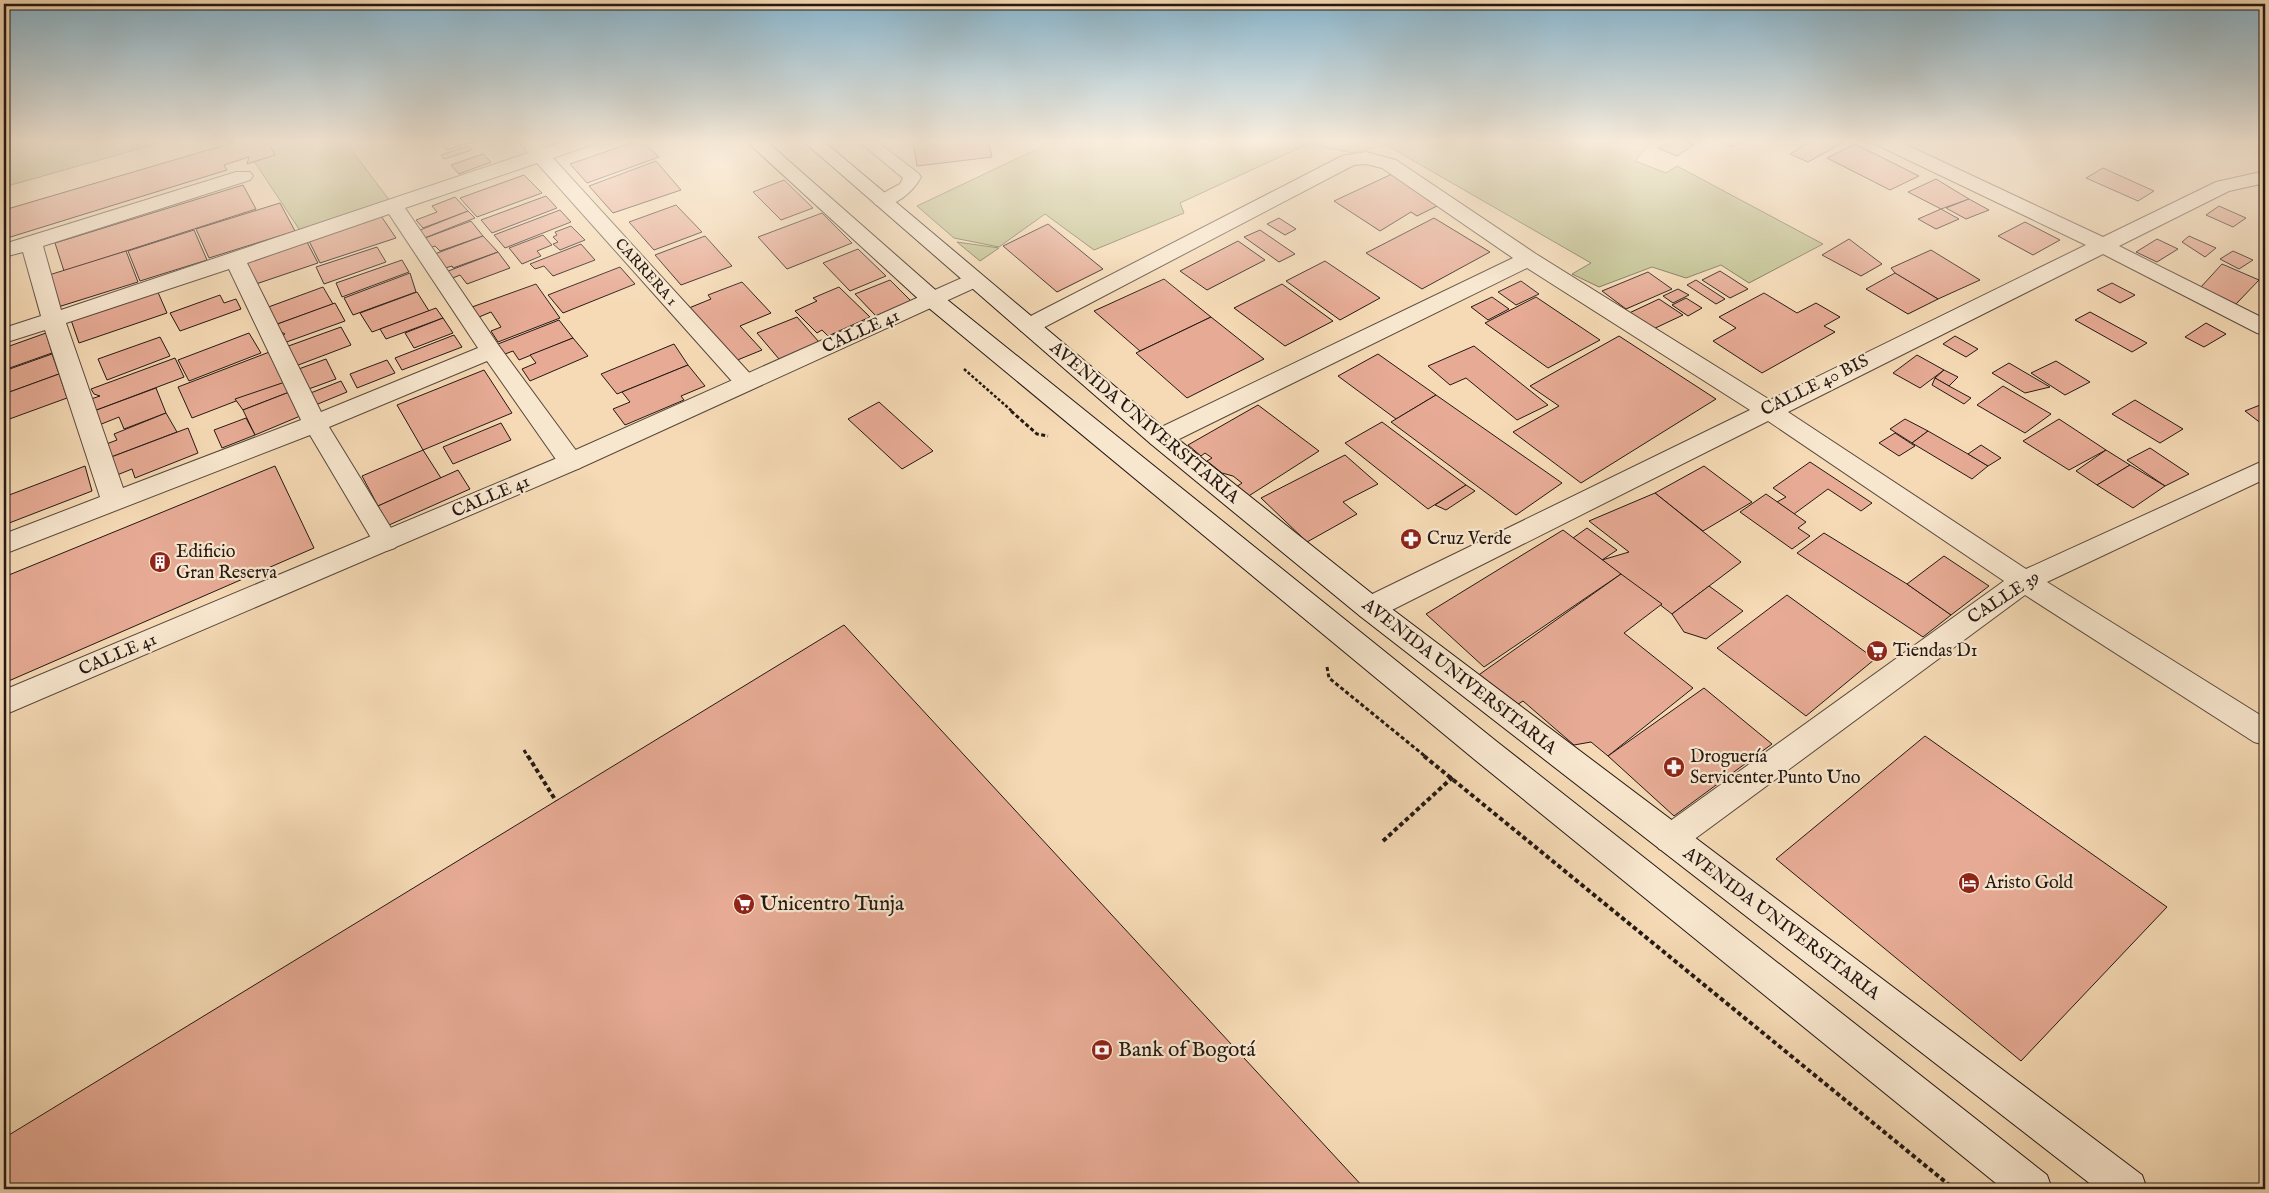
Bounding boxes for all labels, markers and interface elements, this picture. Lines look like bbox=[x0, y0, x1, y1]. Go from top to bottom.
street label: CARRERA 1 bbox=[611, 234, 681, 310]
street label: CALLE 41 bbox=[819, 305, 903, 359]
street label: AVENIDA UNIVERSITARIA bbox=[1044, 336, 1244, 510]
street label: CALLE 40 BIS bbox=[1757, 350, 1873, 422]
street label: CALLE 41 bbox=[449, 470, 533, 524]
pharmacy icon: Cruz Verde bbox=[1399, 527, 1423, 551]
place label: Cruz Verde bbox=[1427, 528, 1512, 551]
place label: Edificio Gran Reserva bbox=[176, 541, 277, 585]
building icon: Edificio Gran Reserva bbox=[148, 550, 172, 574]
street label: CALLE 39 bbox=[1964, 566, 2044, 630]
street label: AVENIDA UNIVERSITARIA bbox=[1356, 593, 1562, 761]
street label: CALLE 41 bbox=[76, 628, 160, 682]
supermarket icon: Tiendas D1 bbox=[1865, 639, 1889, 663]
place label: Tiendas D1 bbox=[1893, 640, 1977, 663]
place label: Droguería Servicenter Punto Uno bbox=[1690, 746, 1861, 790]
pharmacy icon: Droguería Servicenter Punto Uno bbox=[1662, 755, 1686, 779]
street label: AVENIDA UNIVERSITARIA bbox=[1677, 842, 1885, 1006]
hotel icon: Aristo Gold bbox=[1957, 871, 1981, 895]
place label: Aristo Gold bbox=[1984, 872, 2073, 895]
place label: Unicentro Tunja bbox=[760, 891, 905, 918]
supermarket icon: Unicentro Tunja bbox=[732, 892, 756, 916]
place label: Bank of Bogotá bbox=[1118, 1037, 1256, 1064]
bank icon: Bank of Bogotá bbox=[1090, 1038, 1114, 1062]

